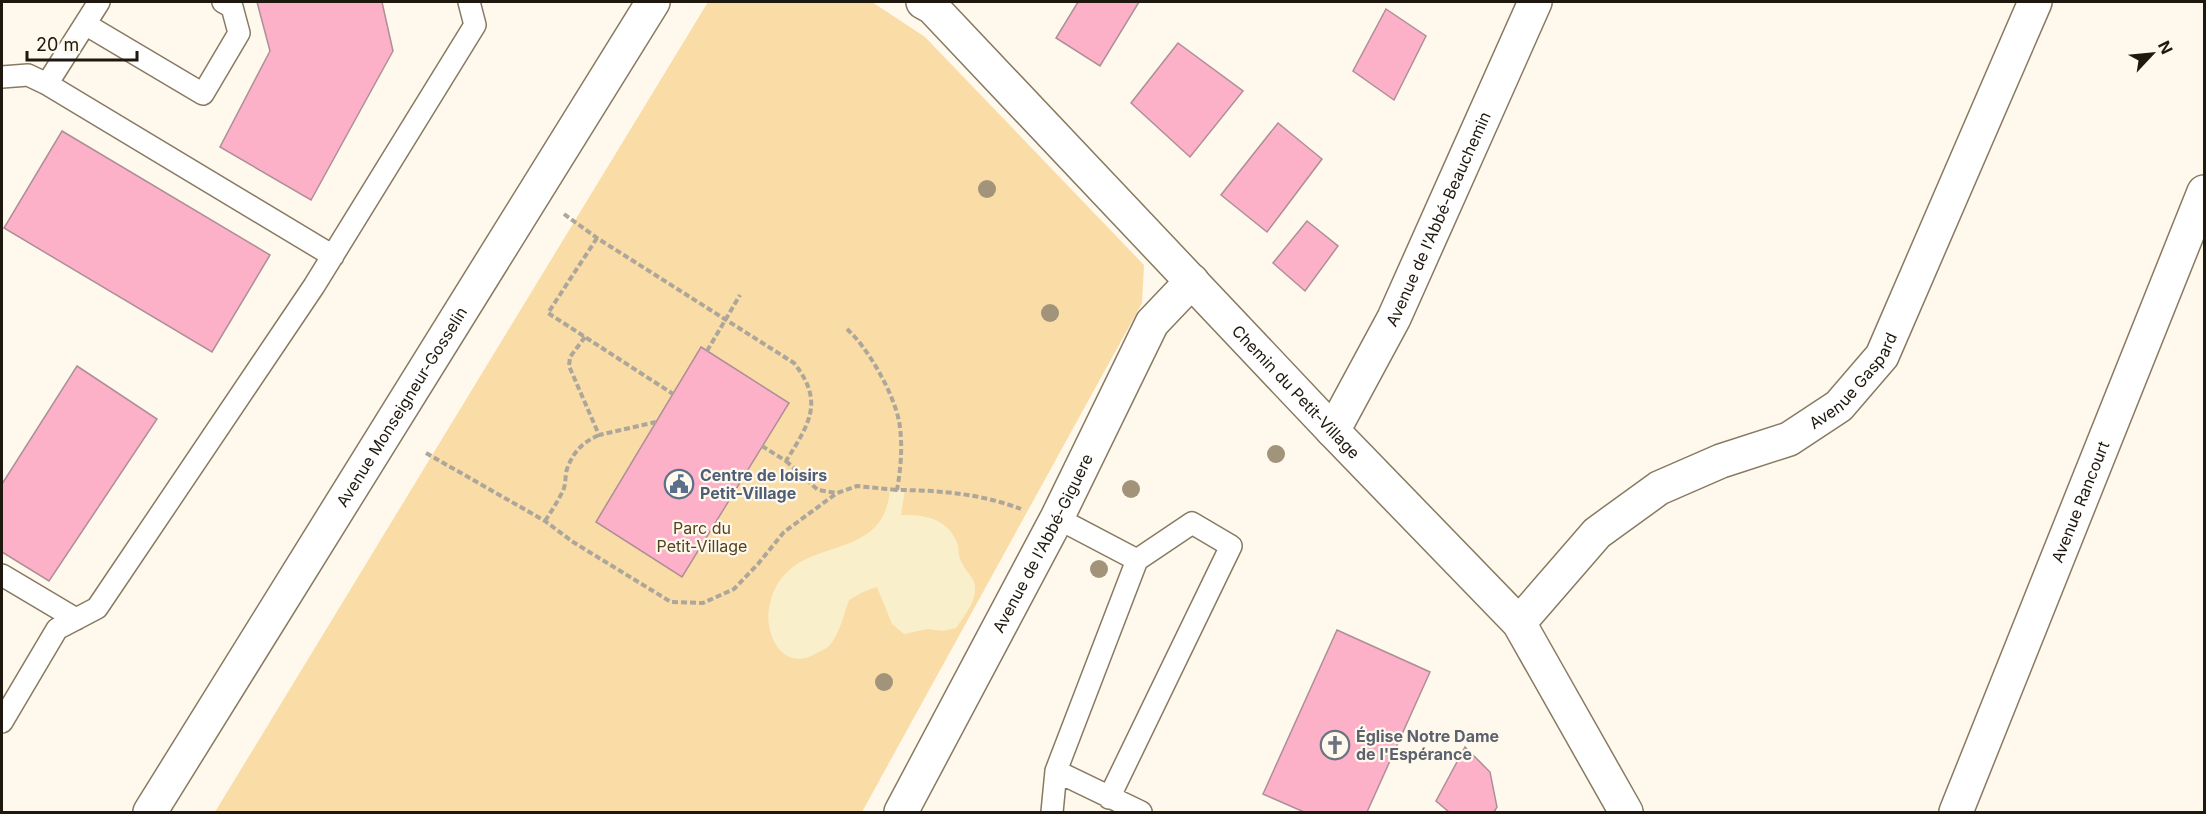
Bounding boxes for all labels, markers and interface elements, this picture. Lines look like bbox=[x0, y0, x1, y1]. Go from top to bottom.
scale bar bbox=[27, 24, 136, 62]
north arrow bbox=[2122, 24, 2182, 84]
text: 20 m bbox=[36, 34, 79, 55]
text: N bbox=[2154, 38, 2177, 57]
street label: Avenue de l'Abbé-Beauchemin bbox=[1381, 108, 1495, 330]
street label: Avenue Monseigneur-Gosselin bbox=[332, 303, 471, 510]
street label: Chemin du Petit-Village bbox=[1228, 321, 1364, 463]
street label: Avenue Gaspard bbox=[1805, 329, 1901, 433]
street label: Avenue Rancourt bbox=[2047, 438, 2113, 566]
street label: Avenue de l'Abbé-Giguere bbox=[988, 450, 1097, 636]
place label: Centre de loisirs Petit-Village bbox=[700, 465, 827, 503]
public building icon: Centre de loisirs Petit-Village bbox=[663, 468, 695, 500]
park label: Parc du Petit-Village bbox=[657, 518, 747, 556]
place label: Église Notre Dame de l'Espérance bbox=[1356, 726, 1499, 764]
church icon: Église Notre Dame de l'Espérance bbox=[1319, 729, 1351, 761]

